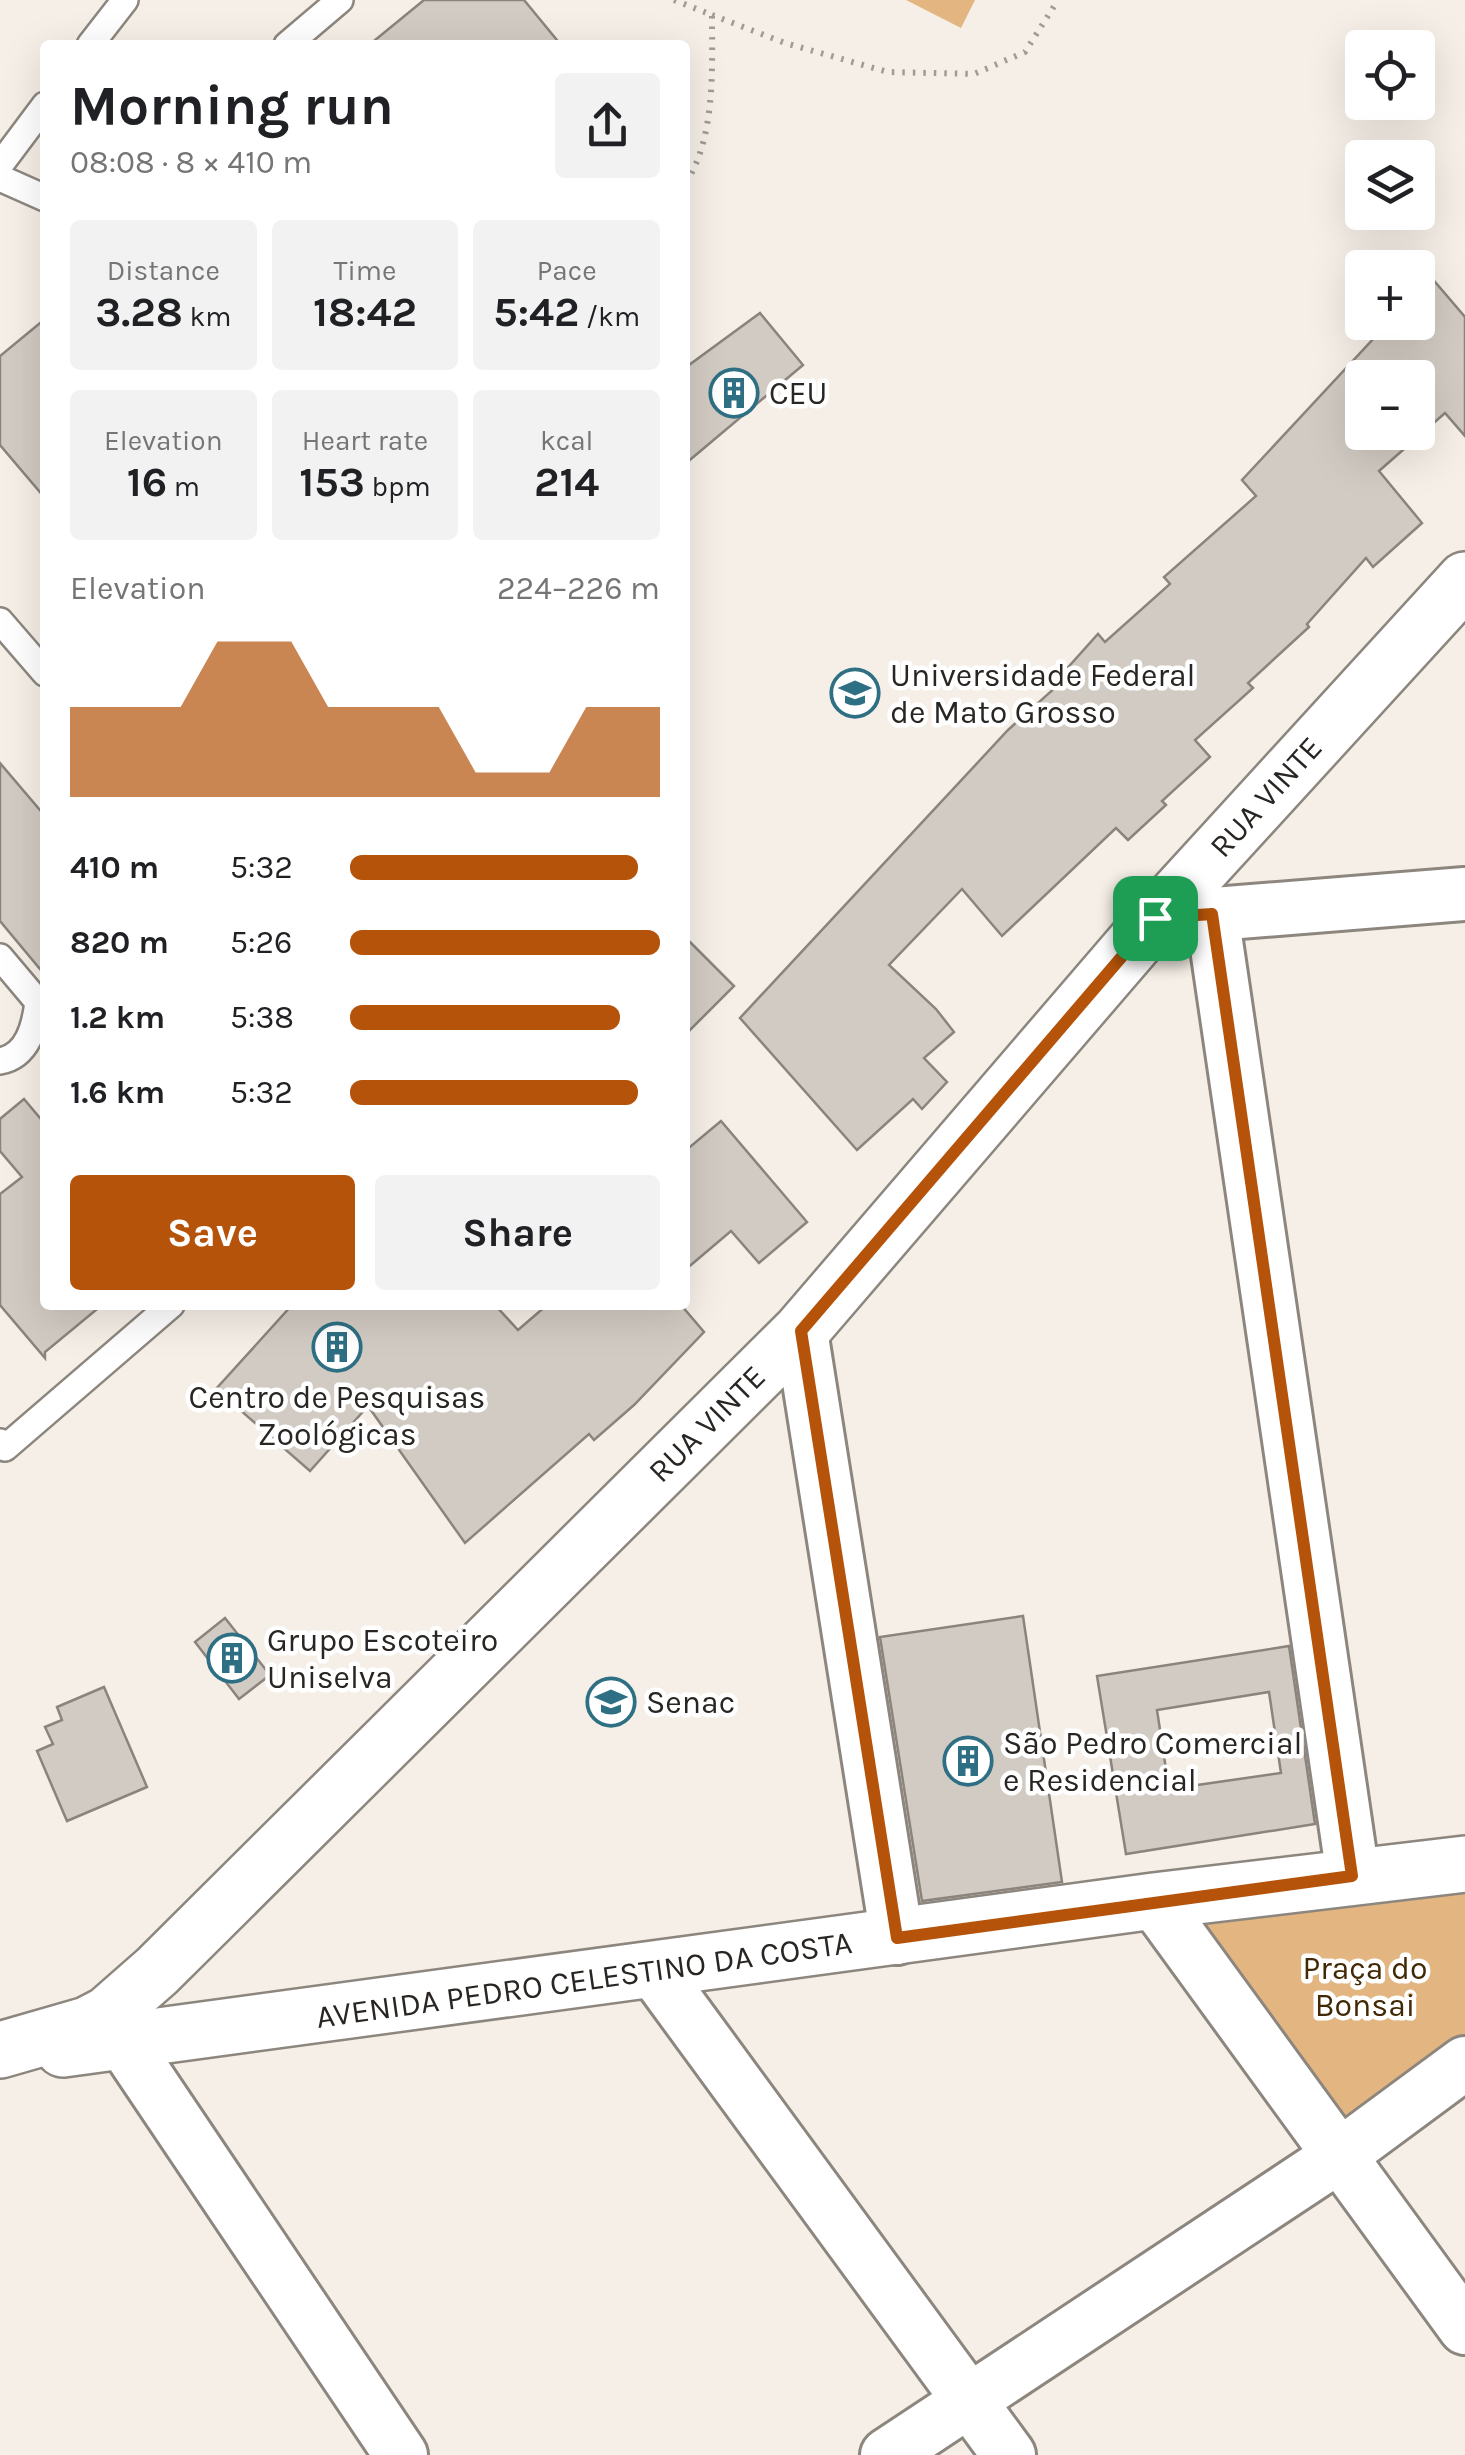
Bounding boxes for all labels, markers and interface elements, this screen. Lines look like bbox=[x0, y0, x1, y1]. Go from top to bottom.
map controls bbox=[1345, 30, 1435, 450]
button: locate bbox=[1345, 30, 1435, 120]
button: share bbox=[555, 73, 660, 178]
text: Morning run bbox=[70, 74, 394, 138]
button: layers bbox=[1345, 140, 1435, 230]
text: 08:08 · 8 × 410 m bbox=[70, 144, 312, 181]
button: + bbox=[1345, 250, 1435, 340]
text: Distance bbox=[107, 254, 220, 287]
text: Time bbox=[334, 254, 396, 287]
text: Pace bbox=[537, 254, 597, 287]
text: 3.28 bbox=[95, 287, 183, 337]
text: 18:42 bbox=[313, 287, 417, 337]
text: 5:42 bbox=[493, 287, 579, 337]
text: km bbox=[183, 300, 232, 333]
text: /km bbox=[579, 300, 640, 333]
button: − bbox=[1345, 360, 1435, 450]
building icon: CEU bbox=[708, 367, 760, 419]
place label: CEU bbox=[769, 375, 828, 412]
text: Elevation bbox=[104, 424, 223, 457]
text: Heart rate bbox=[302, 424, 428, 457]
text: kcal bbox=[540, 424, 593, 457]
text: 16 bbox=[127, 457, 167, 507]
text: 153 bbox=[299, 457, 365, 507]
text: 214 bbox=[534, 457, 599, 507]
text: m bbox=[167, 470, 200, 503]
text: bpm bbox=[365, 470, 431, 503]
text: Elevation bbox=[70, 570, 205, 607]
text: 224–226 m bbox=[497, 570, 660, 607]
place label: Universidade Federal de Mato Grosso bbox=[890, 657, 1196, 731]
school or university icon: Universidade Federal de Mato Grosso bbox=[829, 667, 881, 719]
street label: RUA VINTE bbox=[1202, 729, 1330, 865]
text: 410 m bbox=[70, 849, 159, 886]
text: 5:32 bbox=[230, 849, 293, 886]
pin bbox=[1113, 876, 1198, 961]
icon: arrive bbox=[1128, 891, 1183, 946]
text: 820 m bbox=[70, 924, 169, 961]
text: 5:26 bbox=[230, 924, 292, 961]
text: 1.2 km bbox=[70, 999, 165, 1036]
text: 5:38 bbox=[230, 999, 294, 1036]
text: 1.6 km bbox=[70, 1074, 165, 1111]
text: 5:32 bbox=[230, 1074, 293, 1111]
button: Save bbox=[70, 1175, 355, 1290]
button: Share bbox=[375, 1175, 660, 1290]
building icon: Centro de Pesquisas Zoológicas bbox=[311, 1321, 363, 1373]
street label: RUA VINTE bbox=[641, 1358, 773, 1490]
place label: Centro de Pesquisas Zoológicas bbox=[189, 1379, 485, 1453]
place label: Grupo Escoteiro Uniselva bbox=[267, 1622, 498, 1696]
building icon: Grupo Escoteiro Uniselva bbox=[206, 1632, 258, 1684]
school or university icon: Senac bbox=[585, 1676, 637, 1728]
place label: Senac bbox=[646, 1684, 735, 1721]
place label: São Pedro Comercial e Residencial bbox=[1003, 1725, 1302, 1799]
building icon: São Pedro Comercial e Residencial bbox=[942, 1735, 994, 1787]
street label: AVENIDA PEDRO CELESTINO DA COSTA bbox=[314, 1924, 854, 2036]
park label: Praça do Bonsai bbox=[1302, 1950, 1428, 2024]

